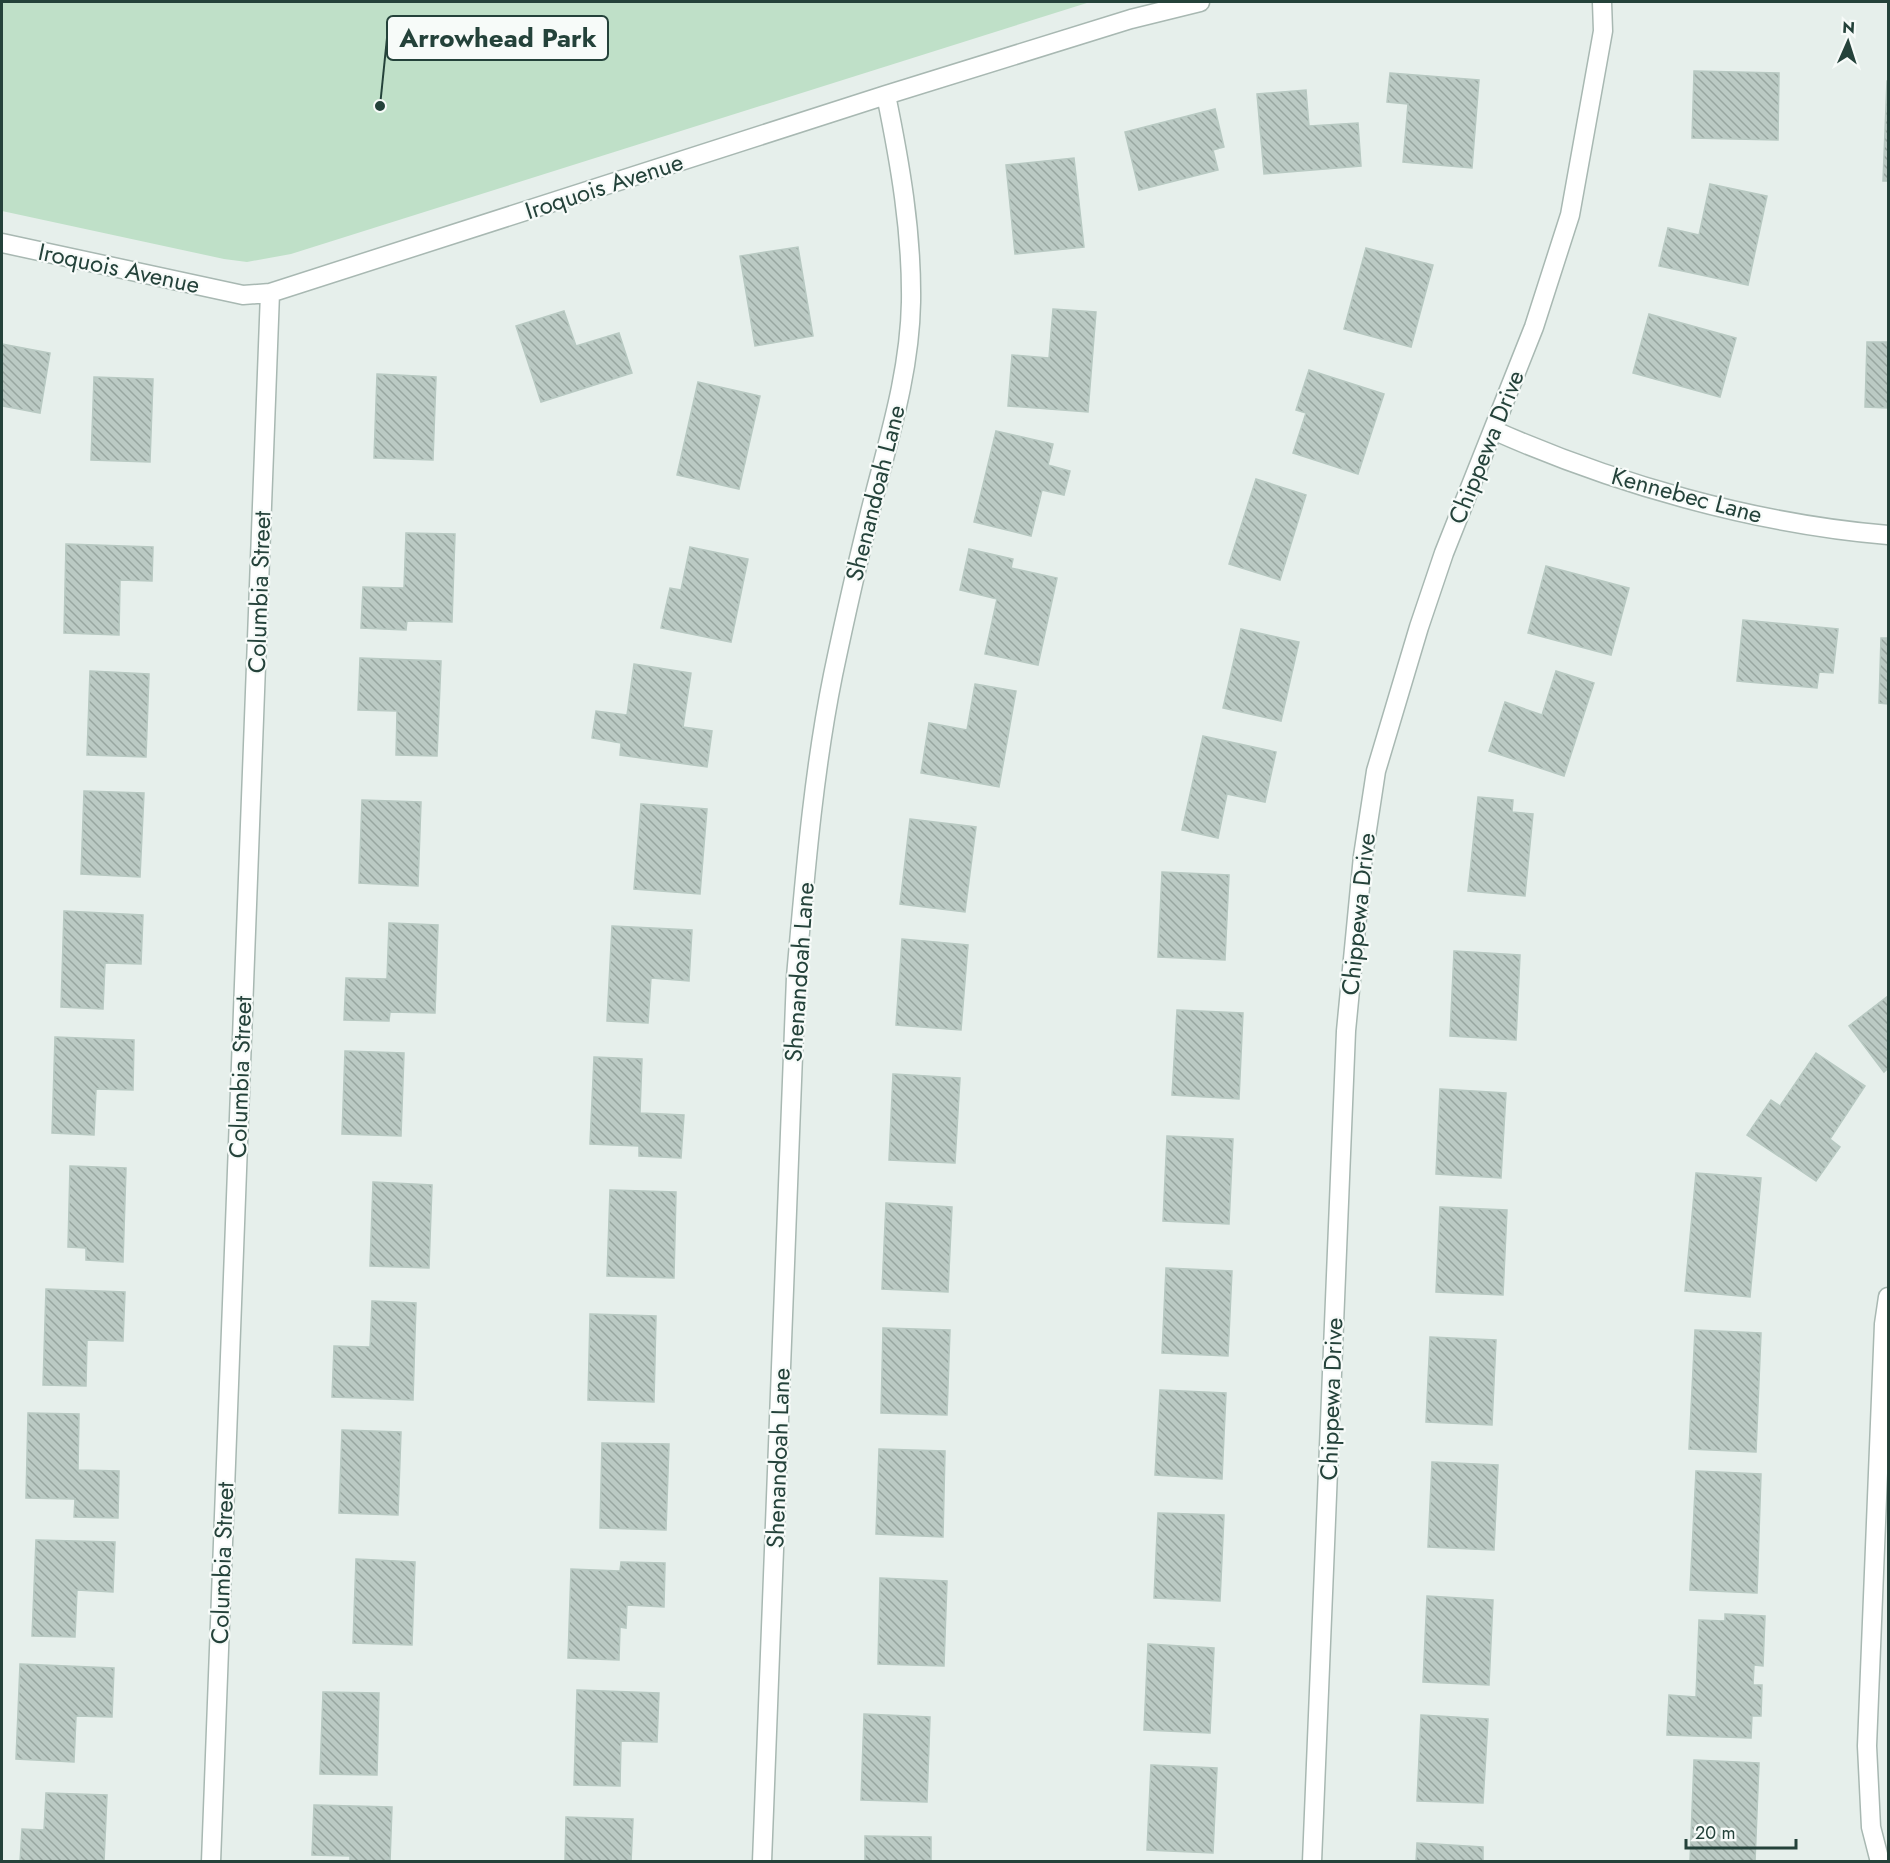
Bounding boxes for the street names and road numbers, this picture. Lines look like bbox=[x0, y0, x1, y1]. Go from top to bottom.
street label: Iroquois Avenue bbox=[521, 144, 687, 228]
street label: Iroquois Avenue bbox=[35, 234, 203, 302]
street label: Chippewa Drive bbox=[1439, 365, 1533, 529]
street label: Shenandoah Lane bbox=[836, 401, 914, 585]
street label: Kennebec Lane bbox=[1608, 458, 1766, 532]
street label: Columbia Street bbox=[239, 510, 279, 674]
street label: Chippewa Drive bbox=[1332, 831, 1384, 997]
street label: Shenandoah Lane bbox=[775, 881, 823, 1063]
street label: Columbia Street bbox=[220, 995, 260, 1159]
street label: Chippewa Drive bbox=[1311, 1317, 1351, 1481]
street label: Shenandoah Lane bbox=[757, 1367, 799, 1549]
street label: Columbia Street bbox=[202, 1481, 242, 1645]

